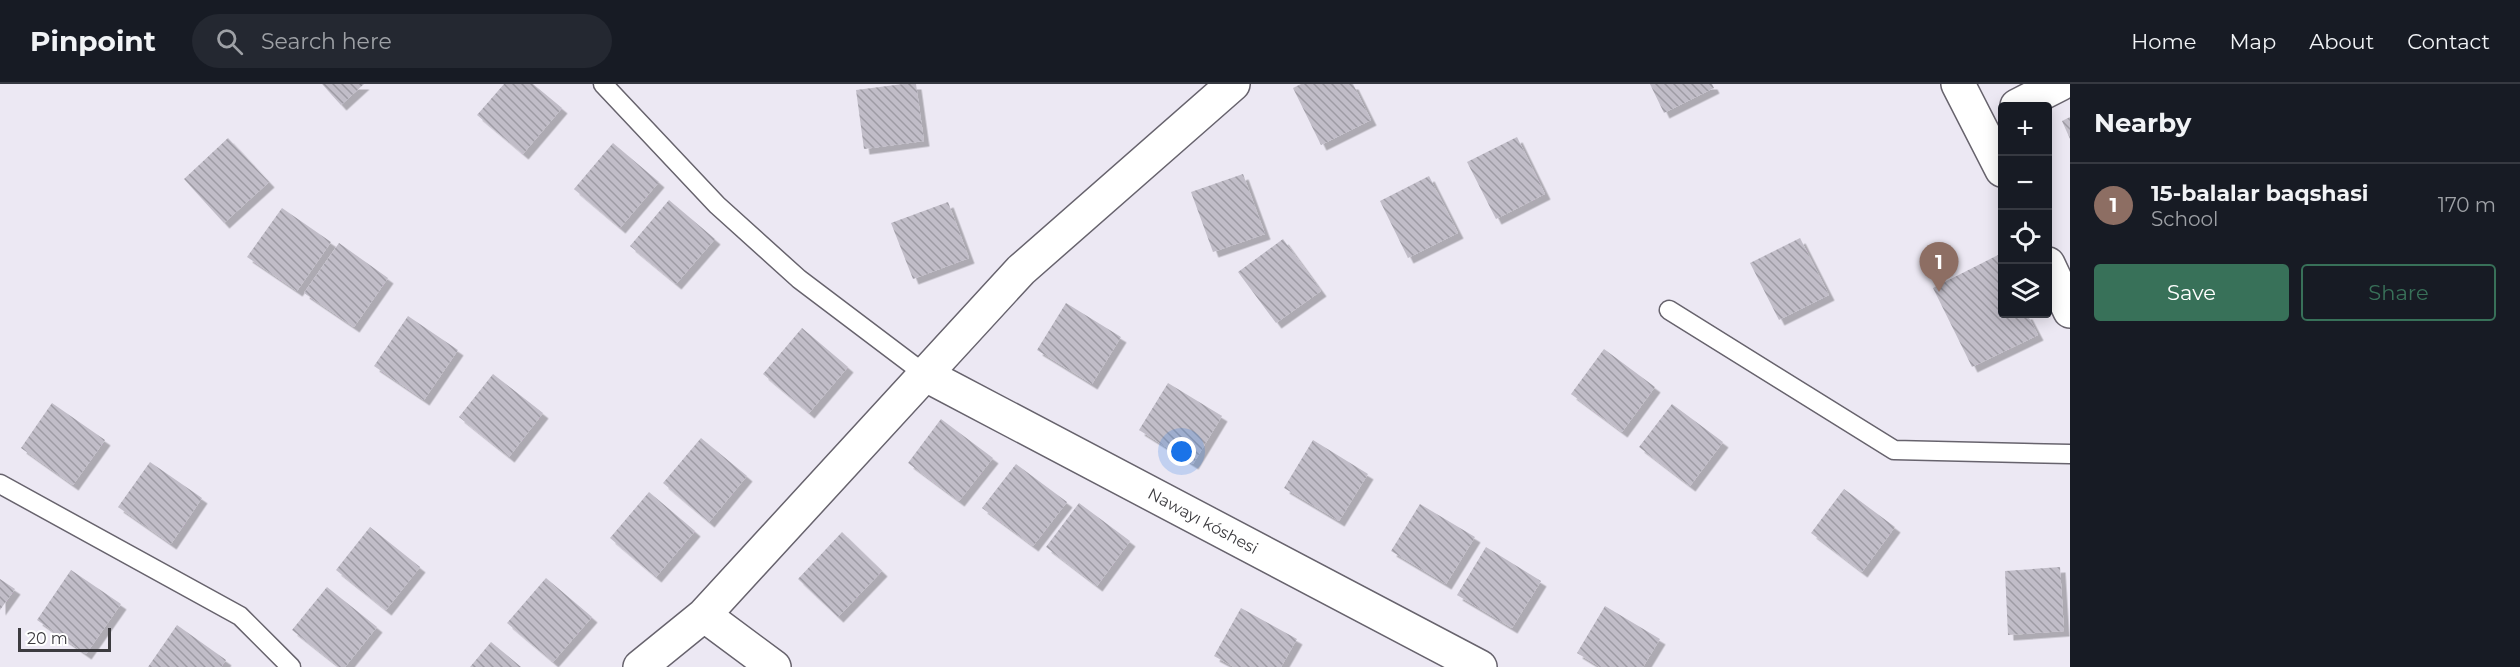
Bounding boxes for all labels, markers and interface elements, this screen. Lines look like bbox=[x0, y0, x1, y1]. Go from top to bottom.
search box bbox=[192, 14, 612, 68]
text: Pinpoint bbox=[30, 24, 156, 58]
icon: search bbox=[213, 25, 246, 58]
text: Search here bbox=[261, 28, 392, 55]
text: Home bbox=[2131, 29, 2196, 54]
text: Map bbox=[2229, 29, 2276, 54]
text: About bbox=[2309, 29, 2374, 54]
text: Contact bbox=[2407, 29, 2490, 54]
map controls bbox=[1998, 102, 2052, 318]
button: + bbox=[1998, 102, 2052, 156]
text: Nearby bbox=[2094, 107, 2191, 139]
button: − bbox=[1998, 156, 2052, 210]
text: 15-balalar baqshasi bbox=[2151, 180, 2368, 207]
text: 1 bbox=[2110, 193, 2117, 217]
text: 170 m bbox=[2438, 193, 2496, 217]
text: School bbox=[2151, 207, 2218, 231]
button: locate bbox=[1998, 210, 2052, 264]
pin: 1 bbox=[1920, 242, 1958, 292]
button: layers bbox=[1998, 264, 2052, 318]
button: Save bbox=[2094, 264, 2289, 321]
button: Share bbox=[2301, 264, 2496, 321]
your location bbox=[1167, 437, 1196, 466]
street label: Nawayı kóshesi bbox=[1145, 484, 1261, 558]
scale bar bbox=[18, 625, 111, 652]
text: 20 m bbox=[27, 629, 68, 648]

